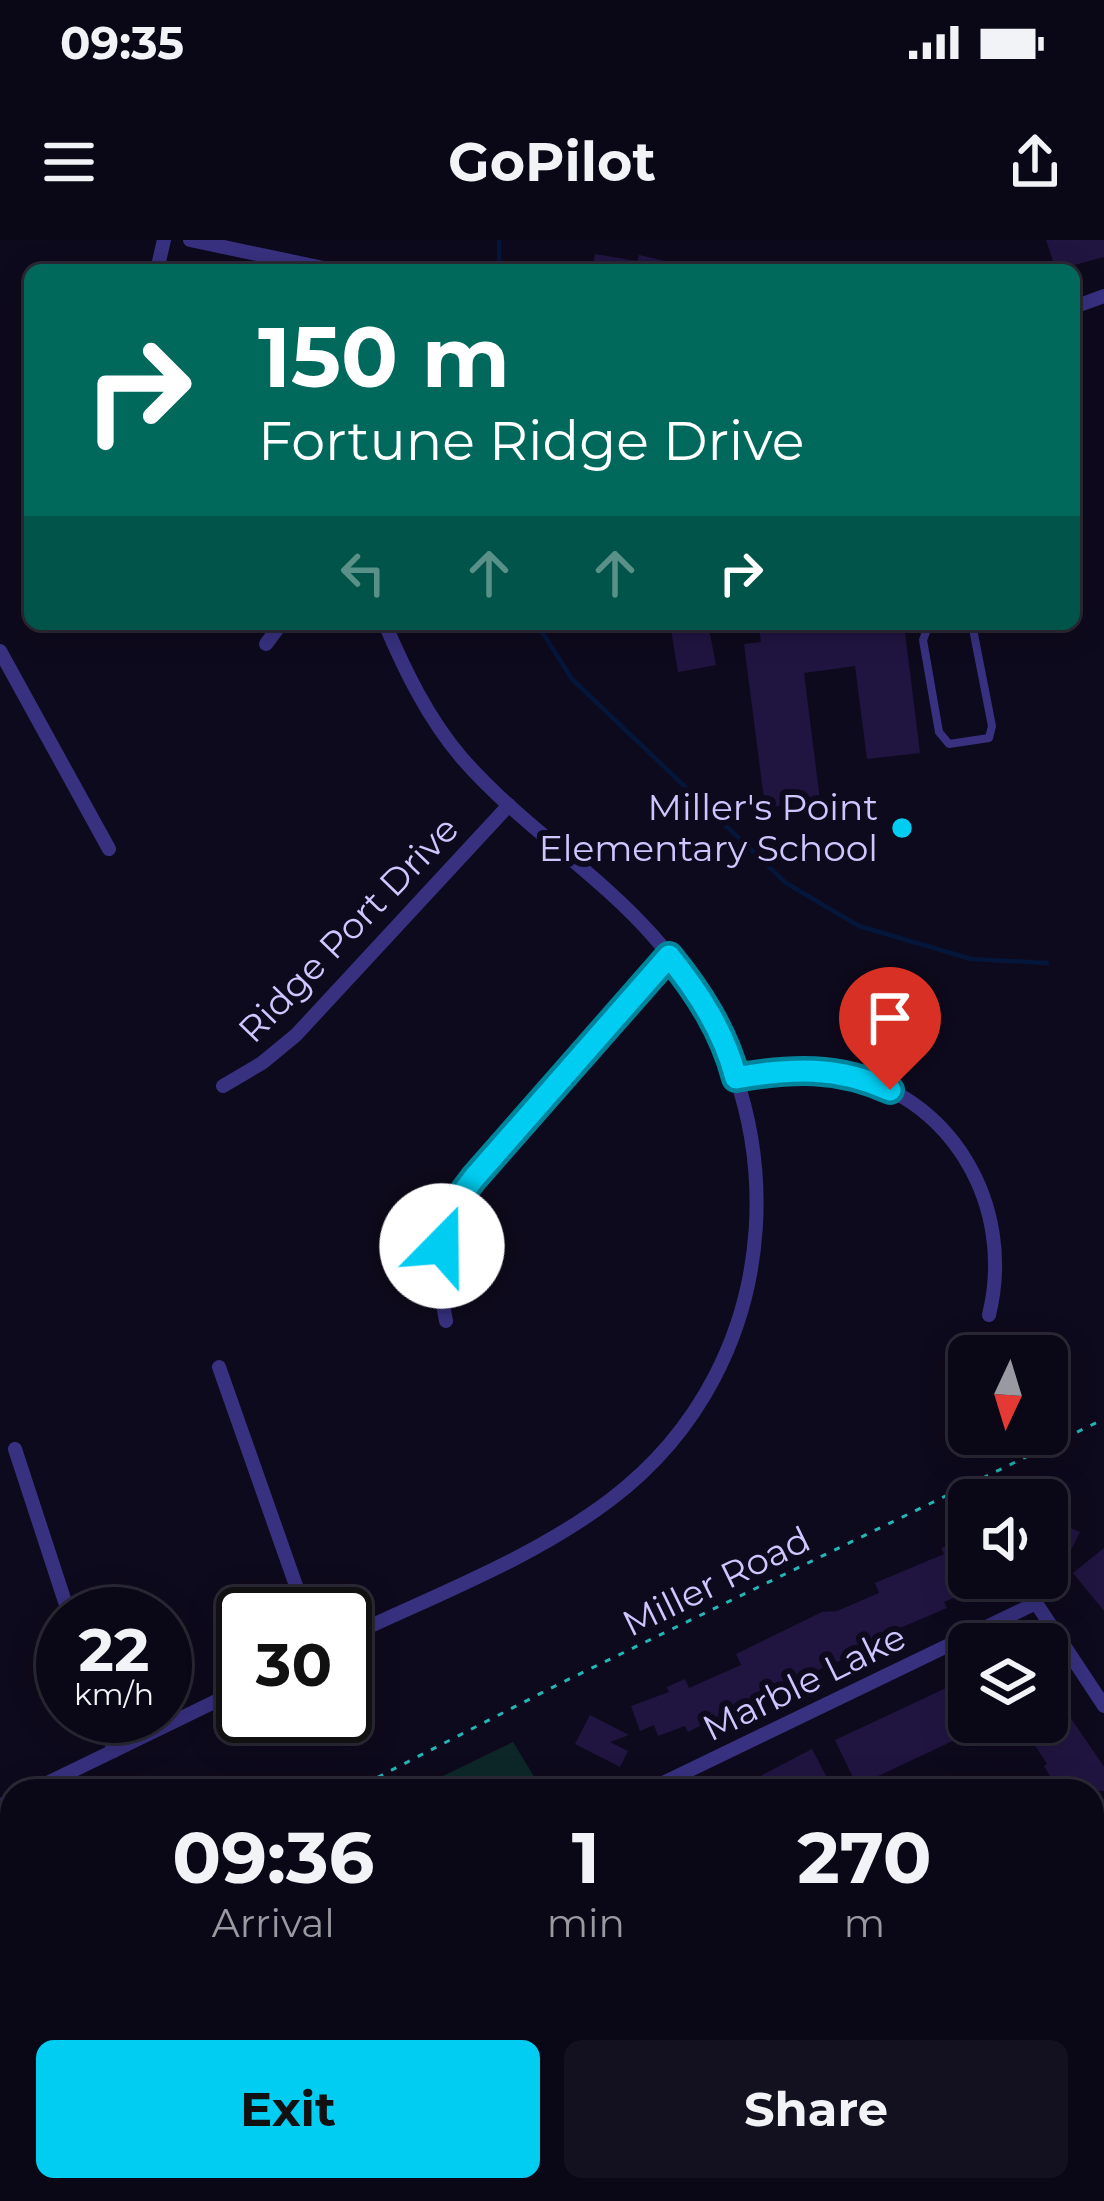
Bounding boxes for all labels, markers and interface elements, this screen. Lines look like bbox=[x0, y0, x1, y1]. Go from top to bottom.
text: 09:35 bbox=[60, 15, 184, 70]
icon: menu bbox=[36, 129, 102, 195]
text: GoPilot bbox=[448, 129, 656, 195]
icon: share bbox=[1002, 129, 1068, 195]
text: 150 m bbox=[258, 306, 510, 408]
icon: right bbox=[60, 312, 216, 468]
text: Fortune Ridge Drive bbox=[258, 408, 804, 474]
icon: left bbox=[330, 540, 396, 606]
icon: ahead bbox=[456, 540, 522, 606]
icon: ahead bbox=[582, 540, 648, 606]
icon: right bbox=[708, 540, 774, 606]
place label: Miller's Point Elementary School bbox=[539, 785, 878, 870]
street label: Ridge Port Drive bbox=[229, 807, 467, 1051]
marker: Miller's Point Elementary School bbox=[889, 815, 915, 841]
pin bbox=[839, 967, 941, 1090]
icon: arrive bbox=[857, 985, 923, 1051]
position arrow bbox=[379, 1183, 505, 1309]
north arrow bbox=[948, 1335, 1068, 1455]
map controls bbox=[948, 1335, 1068, 1743]
button: sound bbox=[948, 1479, 1068, 1599]
street label: Miller Road bbox=[615, 1517, 817, 1645]
speed limit sign: 30 bbox=[216, 1587, 372, 1743]
text: 22 bbox=[79, 1613, 149, 1686]
street label: Marble Lake bbox=[695, 1614, 913, 1750]
button: layers bbox=[948, 1623, 1068, 1743]
text: km/h bbox=[74, 1676, 154, 1713]
text: 09:36 bbox=[172, 1813, 374, 1901]
text: 1 bbox=[572, 1813, 600, 1901]
text: 270 bbox=[797, 1813, 932, 1901]
text: Arrival bbox=[212, 1899, 335, 1947]
text: min bbox=[547, 1899, 625, 1947]
text: m bbox=[844, 1899, 885, 1947]
button: Exit bbox=[36, 2040, 540, 2178]
button: Share bbox=[564, 2040, 1068, 2178]

